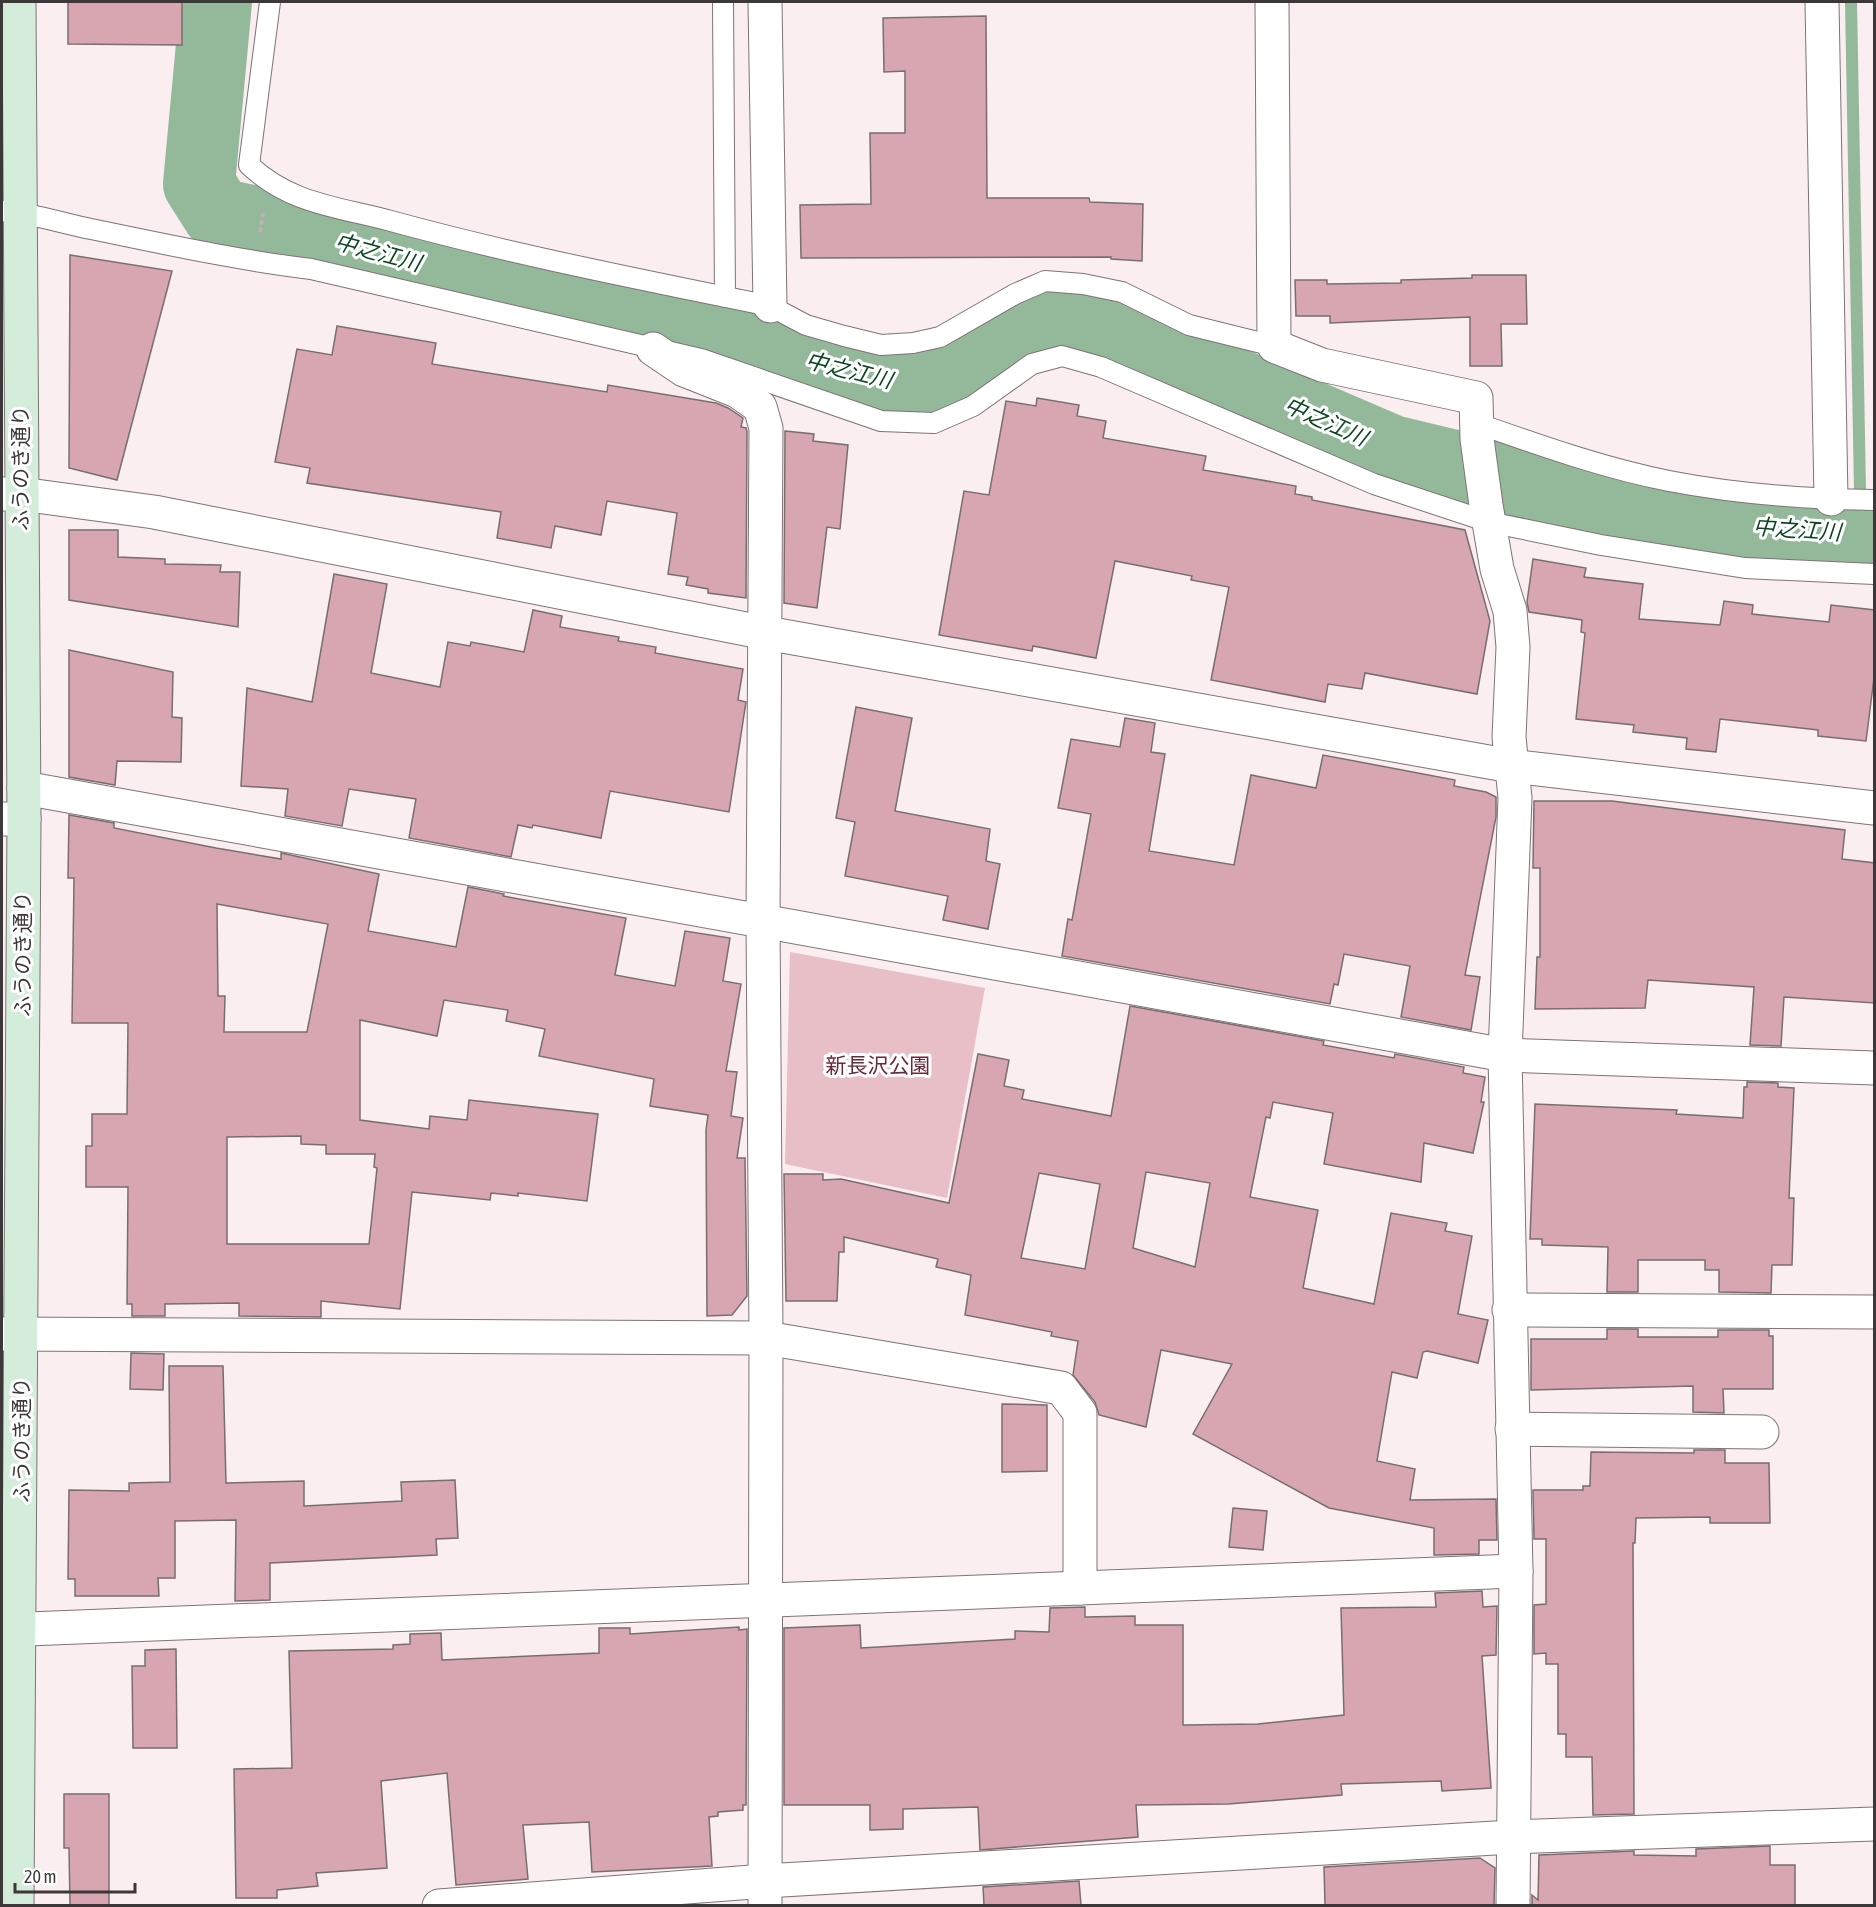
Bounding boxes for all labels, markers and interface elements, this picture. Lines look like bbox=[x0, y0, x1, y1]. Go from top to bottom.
water label: 中之江川 bbox=[332, 228, 426, 276]
water label: 中之江川 bbox=[803, 347, 897, 394]
water label: 中之江川 bbox=[1281, 391, 1373, 452]
street label: ふうのき通り bbox=[8, 405, 32, 531]
water label: 中之江川 bbox=[1752, 513, 1844, 545]
street label: ふうのき通り bbox=[10, 891, 34, 1017]
park label: 新長沢公園 bbox=[826, 1053, 931, 1077]
street label: ふうのき通り bbox=[9, 1377, 33, 1503]
scale bar bbox=[15, 1856, 135, 1894]
text: 20 m bbox=[24, 1866, 56, 1887]

